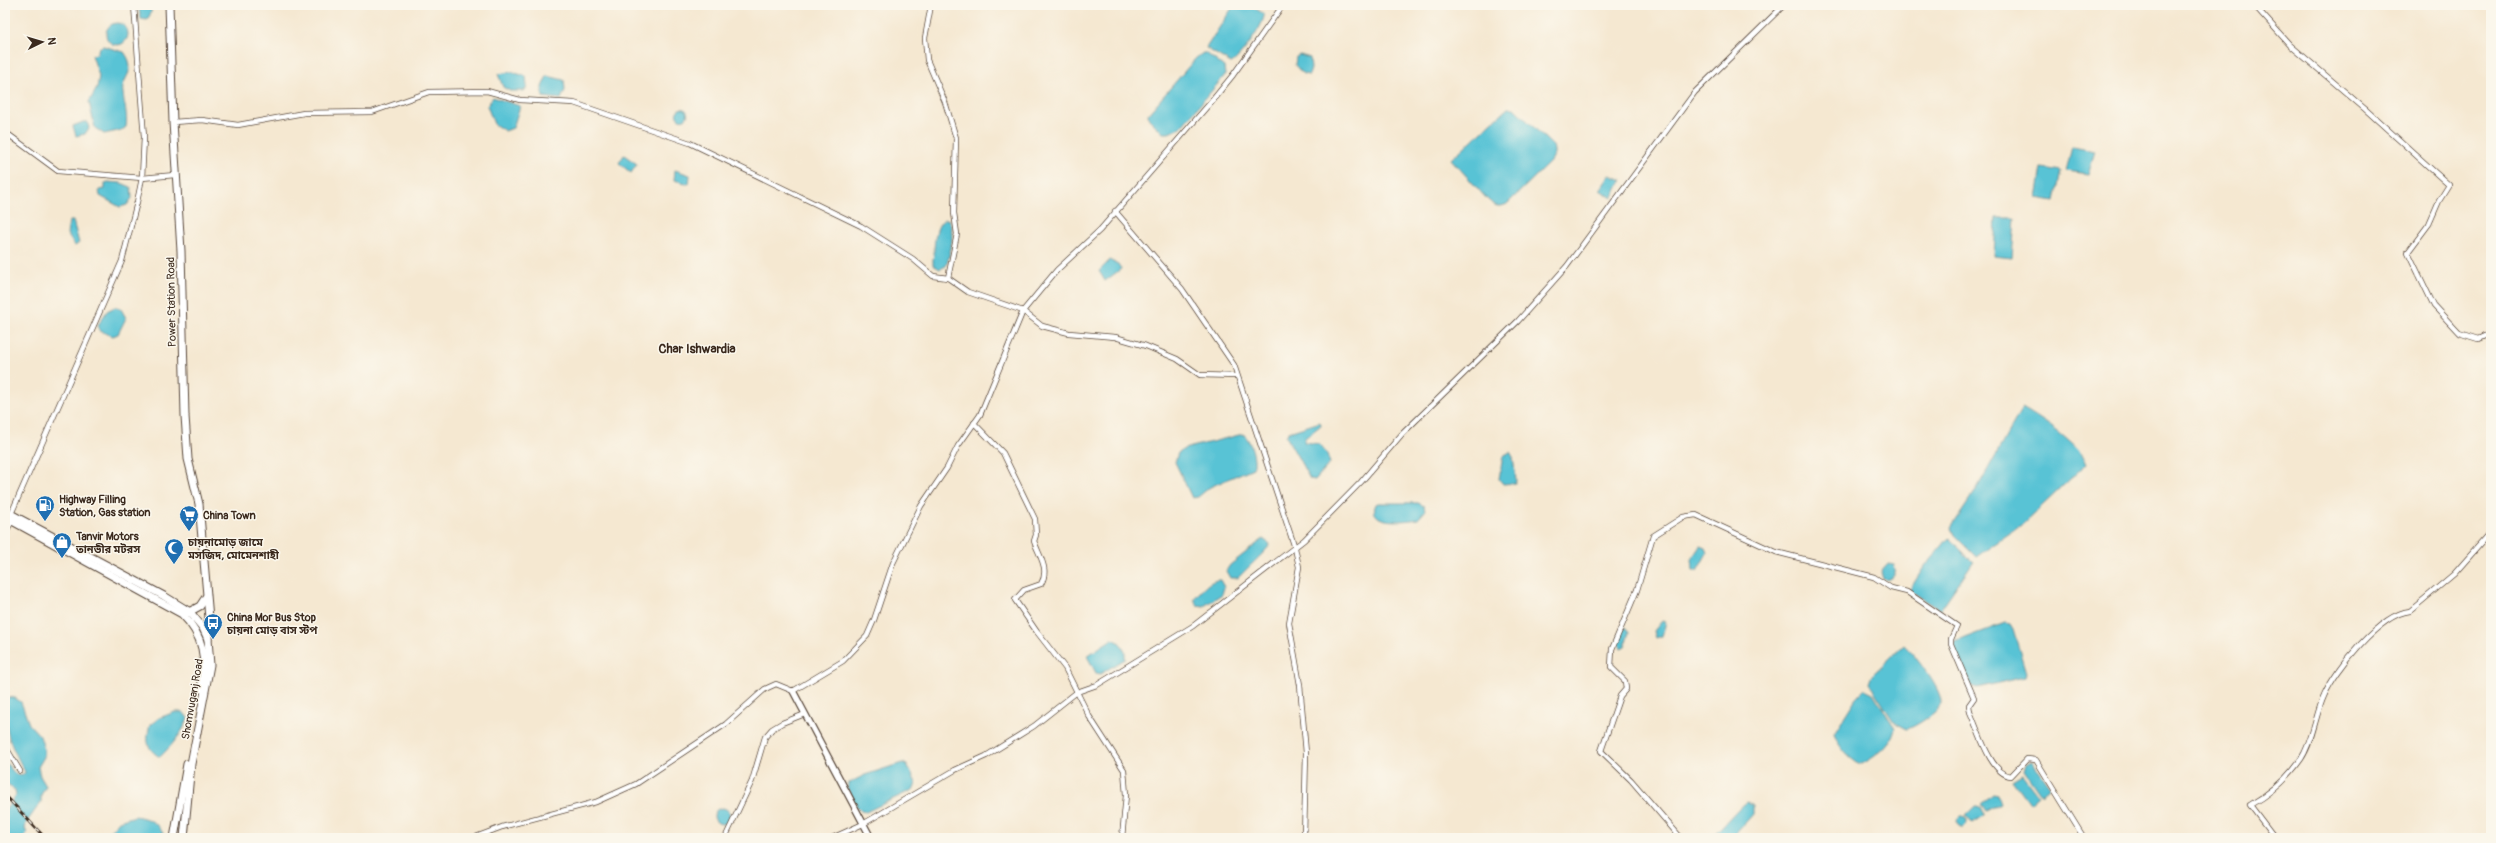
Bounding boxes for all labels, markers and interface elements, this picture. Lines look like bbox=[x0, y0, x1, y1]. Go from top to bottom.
north arrow bbox=[22, 22, 62, 62]
text: N bbox=[45, 37, 58, 46]
street label: Power Station Road bbox=[164, 257, 179, 347]
district label: Char Ishwardia bbox=[658, 341, 736, 357]
place label: Highway Filling Station, Gas station bbox=[59, 493, 151, 519]
fuel station icon: Highway Filling Station, Gas station bbox=[34, 494, 56, 522]
supermarket icon: China Town bbox=[178, 504, 200, 532]
place label: China Town bbox=[203, 509, 256, 522]
place label: Tanvir Motors তানভীর মটরস bbox=[75, 530, 141, 556]
shop icon: Tanvir Motors তানভীর মটরস bbox=[51, 531, 73, 559]
place label: চায়নামোড় জামে মসজিদ, মোমেনশাহী bbox=[187, 536, 280, 562]
mosque icon: চায়নামোড় জামে মসজিদ, মোমেনশাহী bbox=[163, 537, 185, 565]
place label: China Mor Bus Stop চায়না মোড় বাস স্টপ bbox=[226, 611, 318, 637]
bus stop icon: China Mor Bus Stop চায়না মোড় বাস স্টপ bbox=[202, 612, 224, 640]
street label: Shomvuganj Road bbox=[179, 658, 206, 740]

